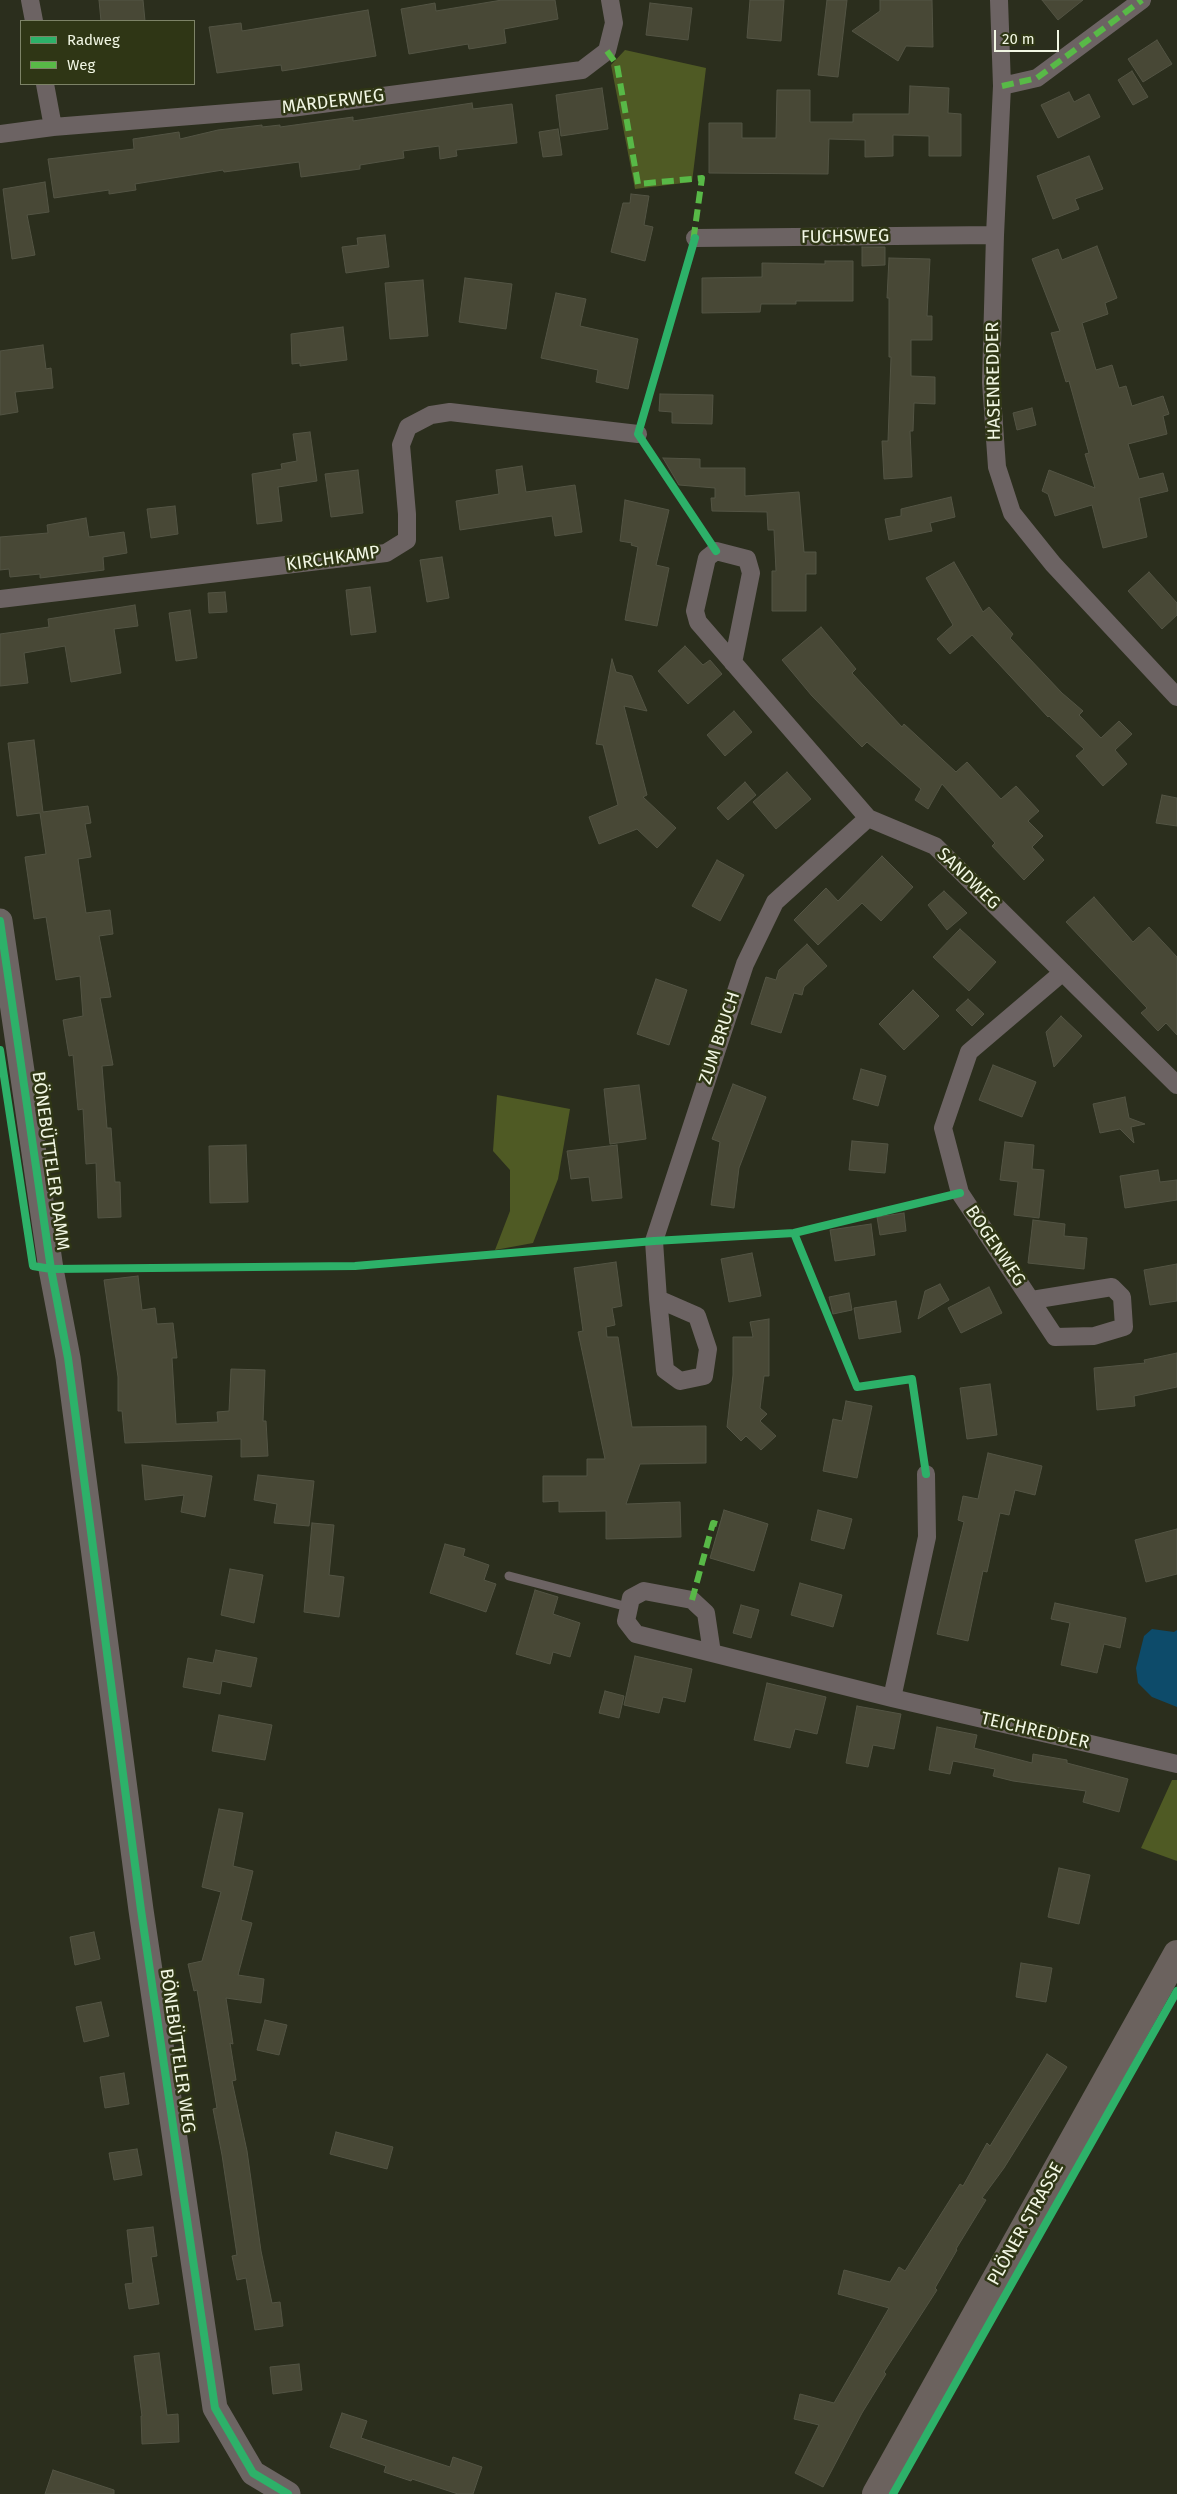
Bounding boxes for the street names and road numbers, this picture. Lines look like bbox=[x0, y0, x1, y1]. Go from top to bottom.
street label: MARDERWEG bbox=[281, 85, 385, 119]
street label: FUCHSWEG bbox=[801, 225, 889, 249]
street label: HASENREDDER bbox=[982, 322, 1006, 440]
street label: KIRCHKAMP bbox=[285, 542, 381, 576]
street label: SANDWEG bbox=[932, 844, 1004, 914]
street label: ZUM BRUCH bbox=[695, 989, 745, 1087]
street label: BÖNEBÜTTELER DAMM bbox=[27, 1070, 73, 1252]
street label: BOGENWEG bbox=[960, 1202, 1030, 1290]
street label: TEICHREDDER bbox=[979, 1708, 1091, 1754]
street label: BÖNEBÜTTELER WEG bbox=[155, 1967, 199, 2135]
street label: PLÖNER STRASSE bbox=[983, 2159, 1069, 2289]

